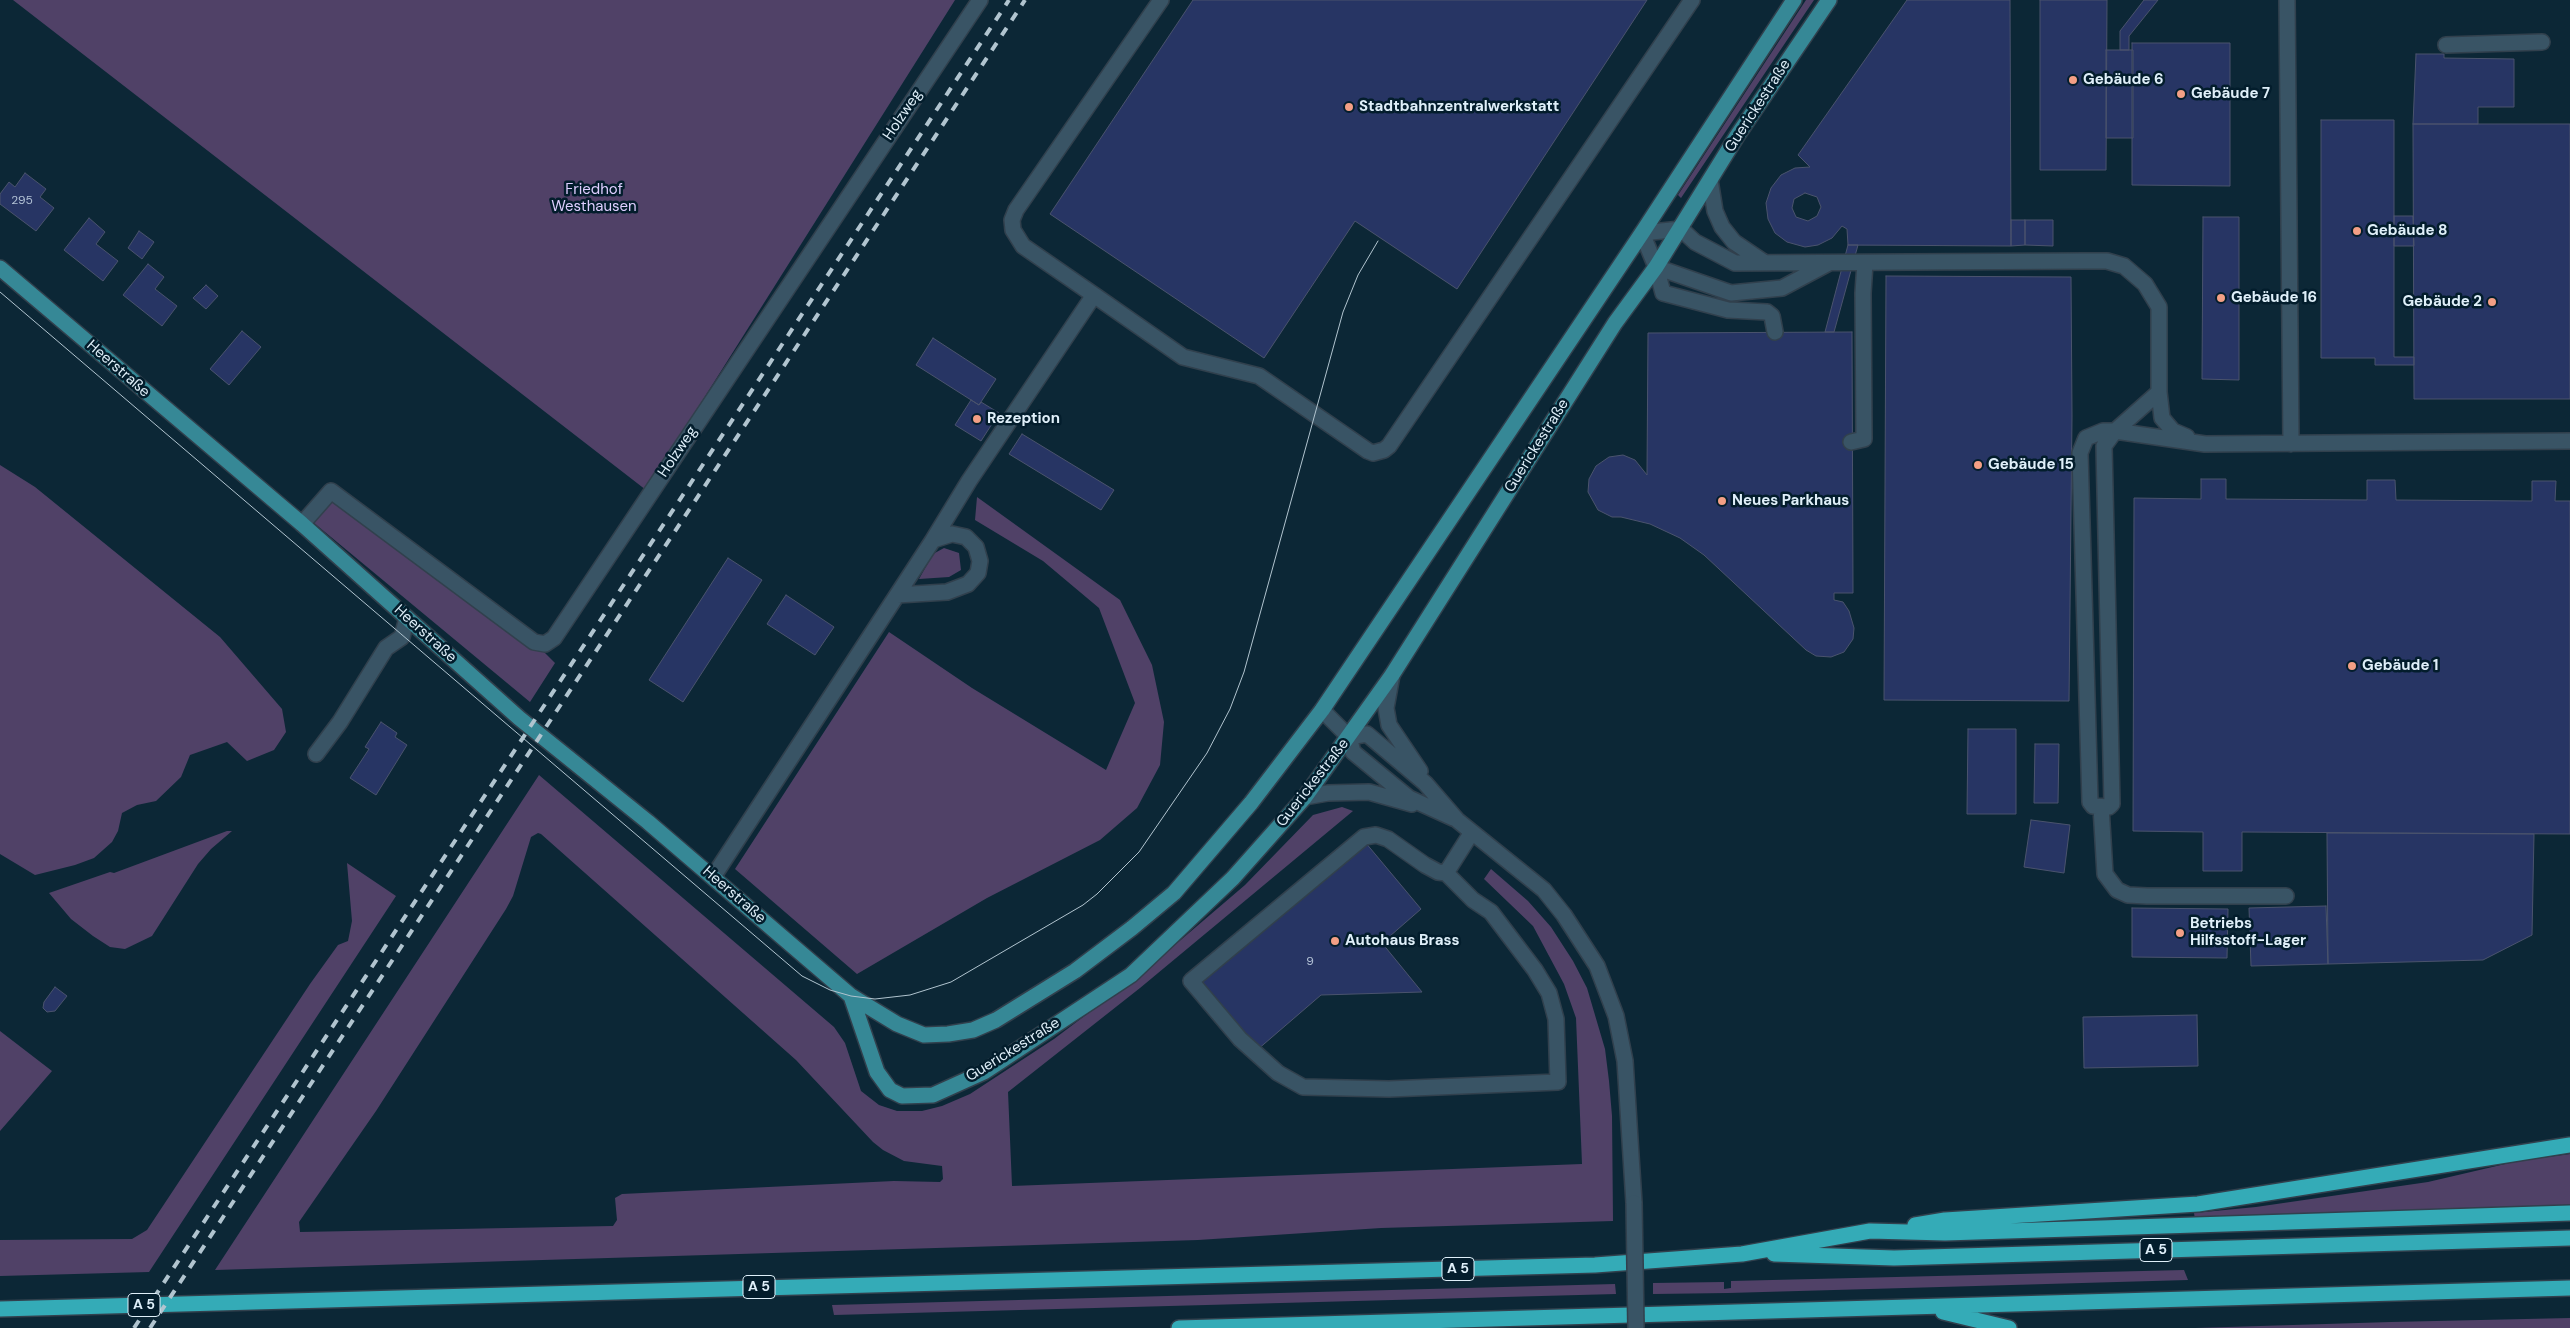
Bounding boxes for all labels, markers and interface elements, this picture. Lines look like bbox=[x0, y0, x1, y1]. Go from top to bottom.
street label: Guerickestraße bbox=[1721, 56, 1795, 156]
place label: Gebäude 6 bbox=[2083, 71, 2163, 89]
marker: Gebäude 6 bbox=[2067, 74, 2079, 86]
place label: Gebäude 7 bbox=[2191, 85, 2270, 103]
street label: Holzweg bbox=[880, 86, 926, 144]
marker: Gebäude 7 bbox=[2175, 88, 2187, 100]
place label: Stadtbahnzentralwerkstatt bbox=[1359, 98, 1559, 116]
marker: Stadtbahnzentralwerkstatt bbox=[1343, 101, 1355, 113]
park label: Friedhof Westhausen bbox=[551, 181, 637, 216]
house number: 295 bbox=[11, 194, 33, 208]
place label: Gebäude 8 bbox=[2367, 222, 2447, 240]
marker: Gebäude 8 bbox=[2351, 225, 2363, 237]
place label: Gebäude 16 bbox=[2231, 289, 2317, 307]
marker: Gebäude 16 bbox=[2215, 292, 2227, 304]
place label: Gebäude 2 bbox=[2402, 293, 2482, 311]
marker: Gebäude 2 bbox=[2486, 296, 2498, 308]
street label: Heerstraße bbox=[83, 337, 153, 401]
street label: Guerickestraße bbox=[1501, 396, 1573, 496]
place label: Rezeption bbox=[987, 410, 1060, 428]
marker: Rezeption bbox=[971, 413, 983, 425]
street label: Holzweg bbox=[655, 423, 701, 481]
place label: Gebäude 15 bbox=[1988, 456, 2074, 474]
marker: Gebäude 15 bbox=[1972, 459, 1984, 471]
place label: Neues Parkhaus bbox=[1732, 492, 1849, 510]
marker: Neues Parkhaus bbox=[1716, 495, 1728, 507]
street label: Heerstraße bbox=[390, 601, 460, 667]
place label: Gebäude 1 bbox=[2362, 657, 2438, 675]
marker: Gebäude 1 bbox=[2346, 660, 2358, 672]
street label: Guerickestraße bbox=[1273, 735, 1353, 831]
street label: Heerstraße bbox=[699, 863, 769, 927]
place label: Betriebs Hilfsstoff-Lager bbox=[2190, 915, 2306, 950]
marker: Betriebs Hilfsstoff-Lager bbox=[2174, 927, 2186, 939]
place label: Autohaus Brass bbox=[1345, 932, 1459, 950]
marker: Autohaus Brass bbox=[1329, 935, 1341, 947]
house number: 9 bbox=[1306, 955, 1314, 969]
street label: Guerickestraße bbox=[963, 1014, 1063, 1086]
road number: A 5 bbox=[2140, 1238, 2172, 1262]
road number: A 5 bbox=[1442, 1258, 1474, 1280]
road number: A 5 bbox=[743, 1275, 775, 1298]
road number: A 5 bbox=[128, 1294, 160, 1316]

